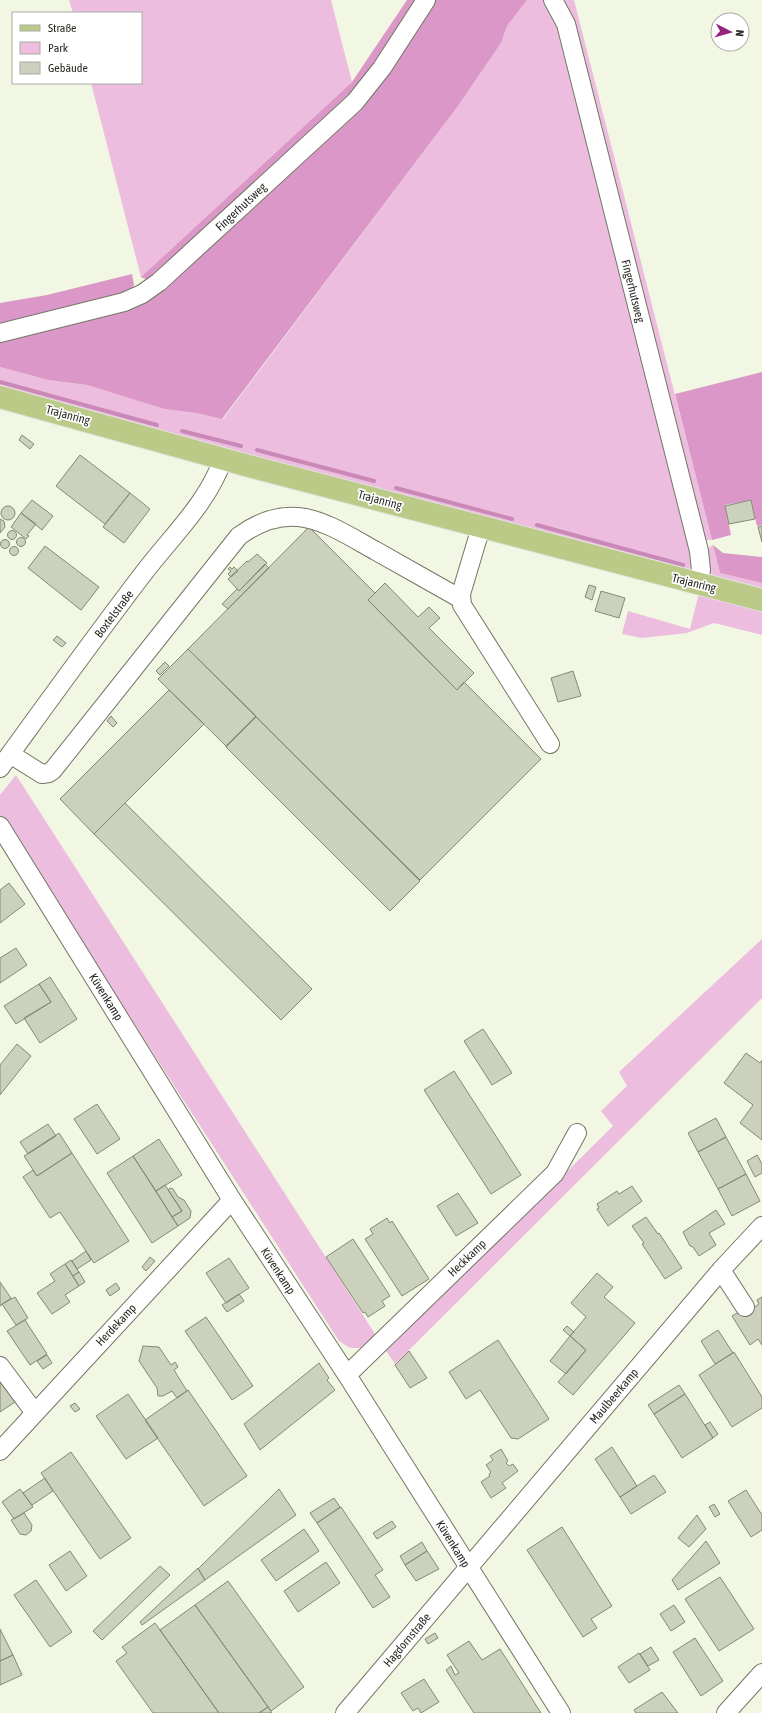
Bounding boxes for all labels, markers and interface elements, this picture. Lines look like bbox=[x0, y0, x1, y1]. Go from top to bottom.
legend bbox=[12, 12, 142, 84]
north arrow bbox=[710, 12, 750, 52]
text: Straße bbox=[48, 21, 76, 35]
text: N bbox=[734, 29, 746, 37]
text: Park bbox=[48, 41, 69, 55]
text: Gebäude bbox=[48, 61, 88, 75]
street label: Fingerhutsweg bbox=[213, 179, 270, 234]
street label: Fingerhutsweg bbox=[618, 258, 648, 325]
street label: Trajanring bbox=[45, 402, 92, 428]
street label: Trajanring bbox=[357, 487, 404, 513]
street label: Trajanring bbox=[671, 571, 718, 595]
street label: Boxtelstraße bbox=[92, 588, 136, 640]
street label: Küvenkamp bbox=[86, 971, 126, 1023]
street label: Heckkamp bbox=[445, 1236, 489, 1279]
street label: Küvenkamp bbox=[258, 1245, 298, 1297]
street label: Herdekamp bbox=[93, 1301, 139, 1349]
street label: Maulbeerkamp bbox=[587, 1365, 641, 1426]
street label: Küvenkamp bbox=[433, 1518, 473, 1570]
street label: Hagdornstraße bbox=[380, 1610, 434, 1670]

